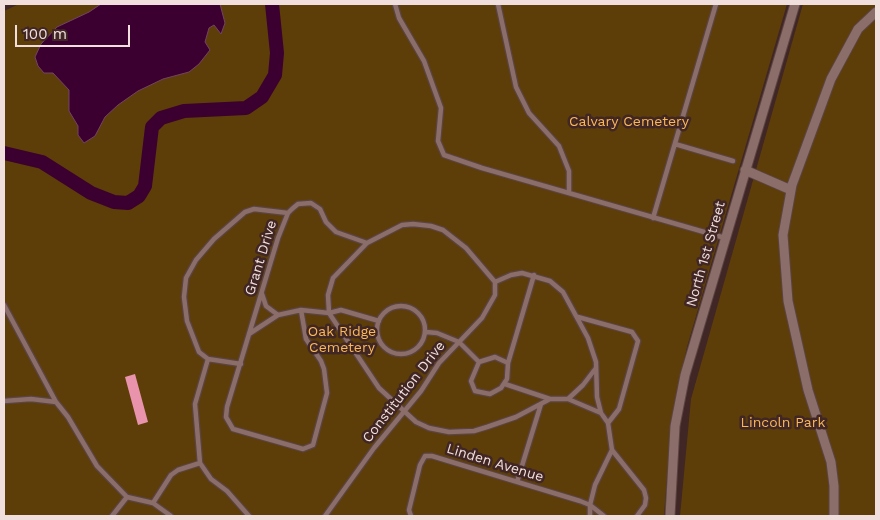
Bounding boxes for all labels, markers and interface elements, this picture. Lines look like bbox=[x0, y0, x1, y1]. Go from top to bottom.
scale bar bbox=[18, 15, 132, 47]
text: 100 m bbox=[23, 25, 67, 43]
park label: Calvary Cemetery bbox=[569, 114, 689, 130]
street label: North 1st Street bbox=[683, 199, 729, 309]
street label: Grant Drive bbox=[242, 218, 280, 298]
park label: Oak Ridge Cemetery bbox=[308, 324, 376, 357]
street label: Constitution Drive bbox=[359, 338, 449, 446]
park label: Lincoln Park bbox=[741, 415, 825, 431]
street label: Linden Avenue bbox=[444, 440, 546, 486]

